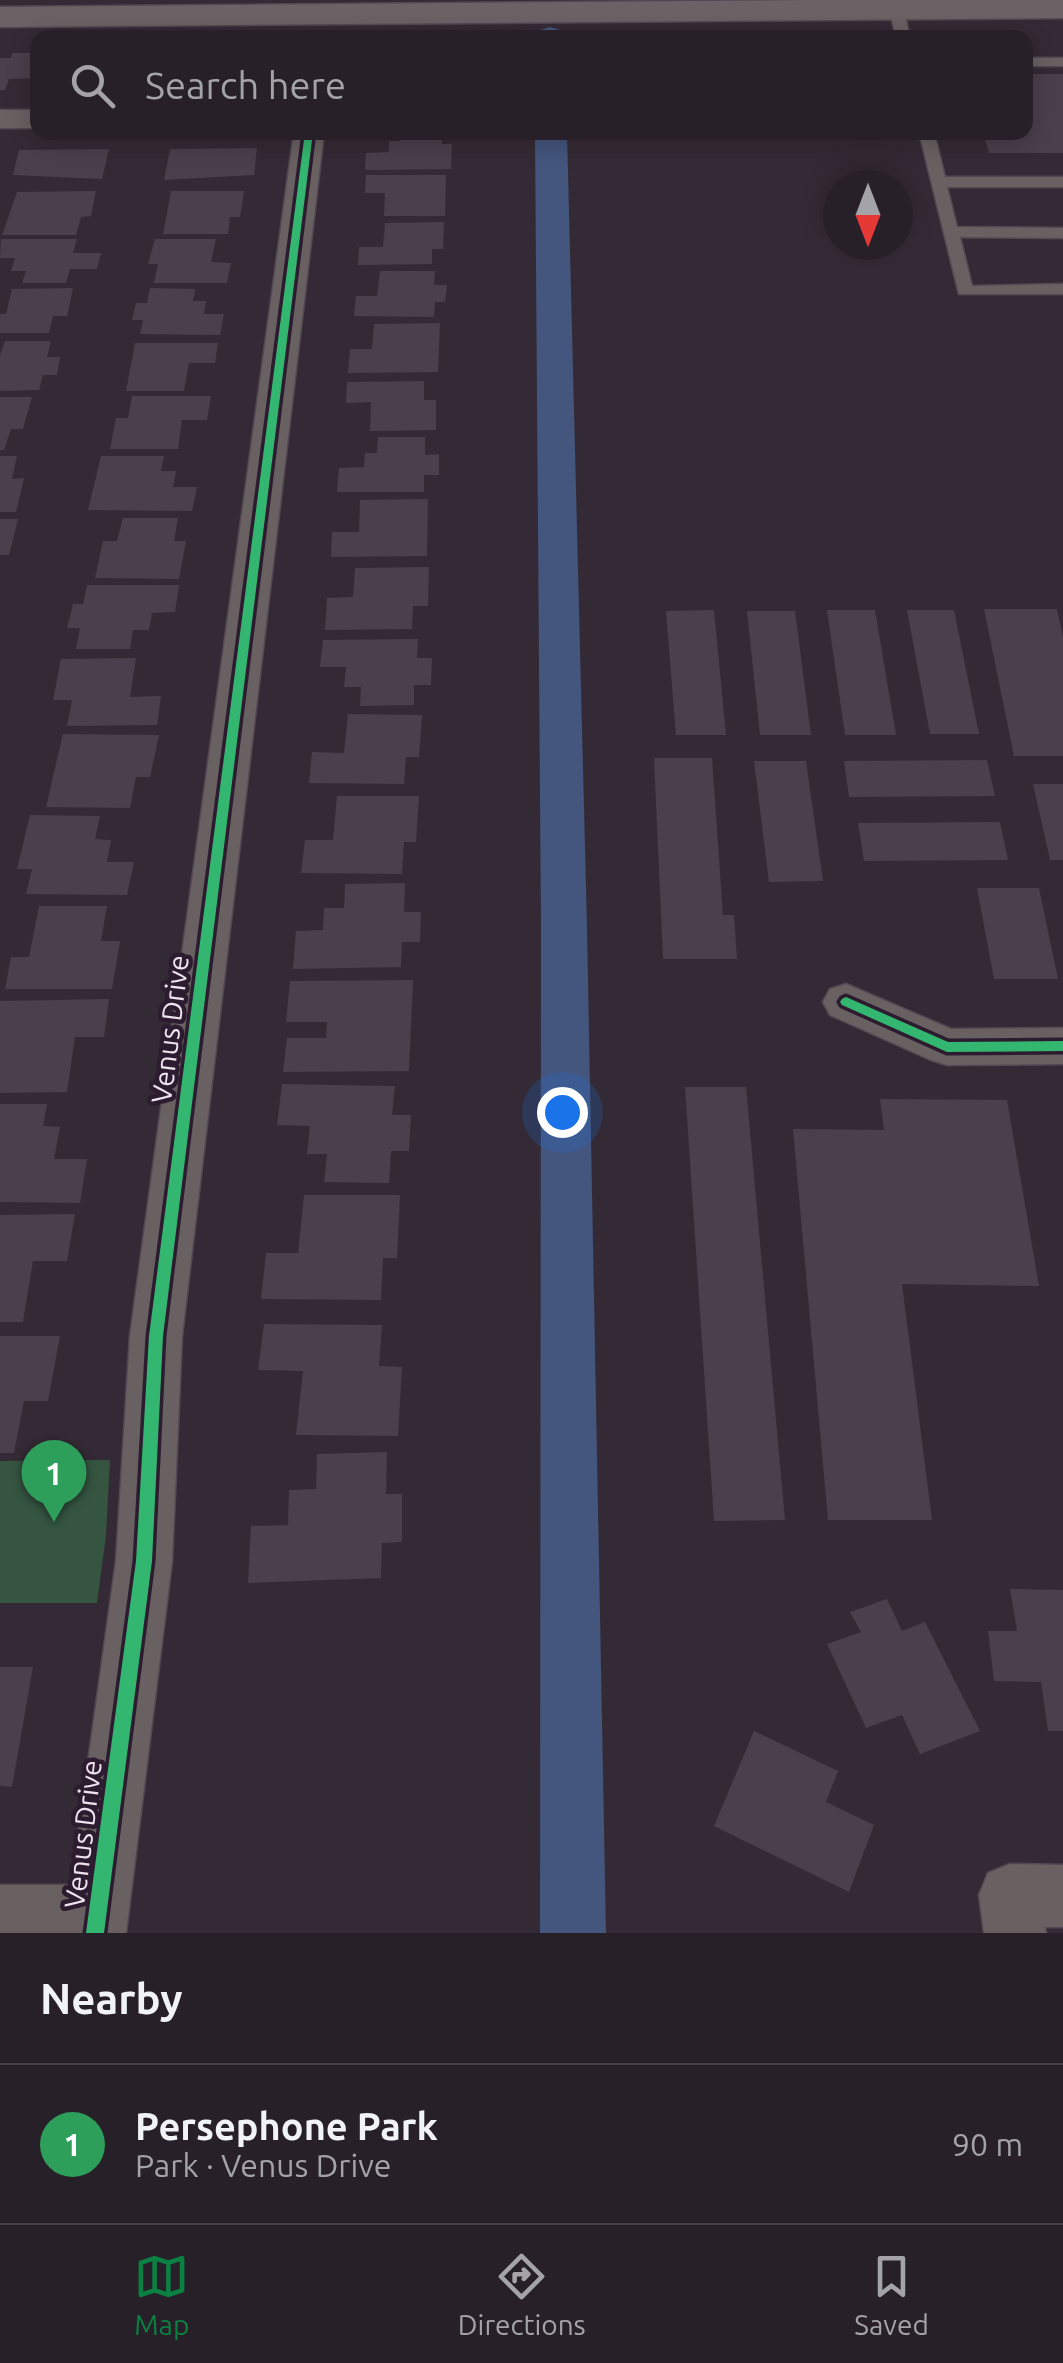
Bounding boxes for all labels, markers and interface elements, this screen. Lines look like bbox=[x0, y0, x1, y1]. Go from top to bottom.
search box bbox=[30, 30, 1033, 140]
icon: search bbox=[65, 58, 120, 113]
text: Search here bbox=[145, 64, 346, 106]
north arrow bbox=[823, 170, 913, 260]
street label: Venus Drive bbox=[145, 953, 194, 1105]
your location bbox=[537, 1087, 588, 1138]
pin: 1 bbox=[22, 1440, 86, 1522]
street label: Venus Drive bbox=[58, 1758, 107, 1910]
text: Nearby bbox=[40, 1975, 183, 2022]
text: Persephone Park bbox=[135, 2105, 438, 2147]
text: 1 bbox=[63, 2126, 82, 2162]
text: 90 m bbox=[952, 2126, 1023, 2162]
text: Park · Venus Drive bbox=[135, 2147, 391, 2183]
tab: Map bbox=[134, 2249, 189, 2340]
tab: Directions bbox=[458, 2249, 586, 2340]
tab: Saved bbox=[854, 2249, 929, 2340]

